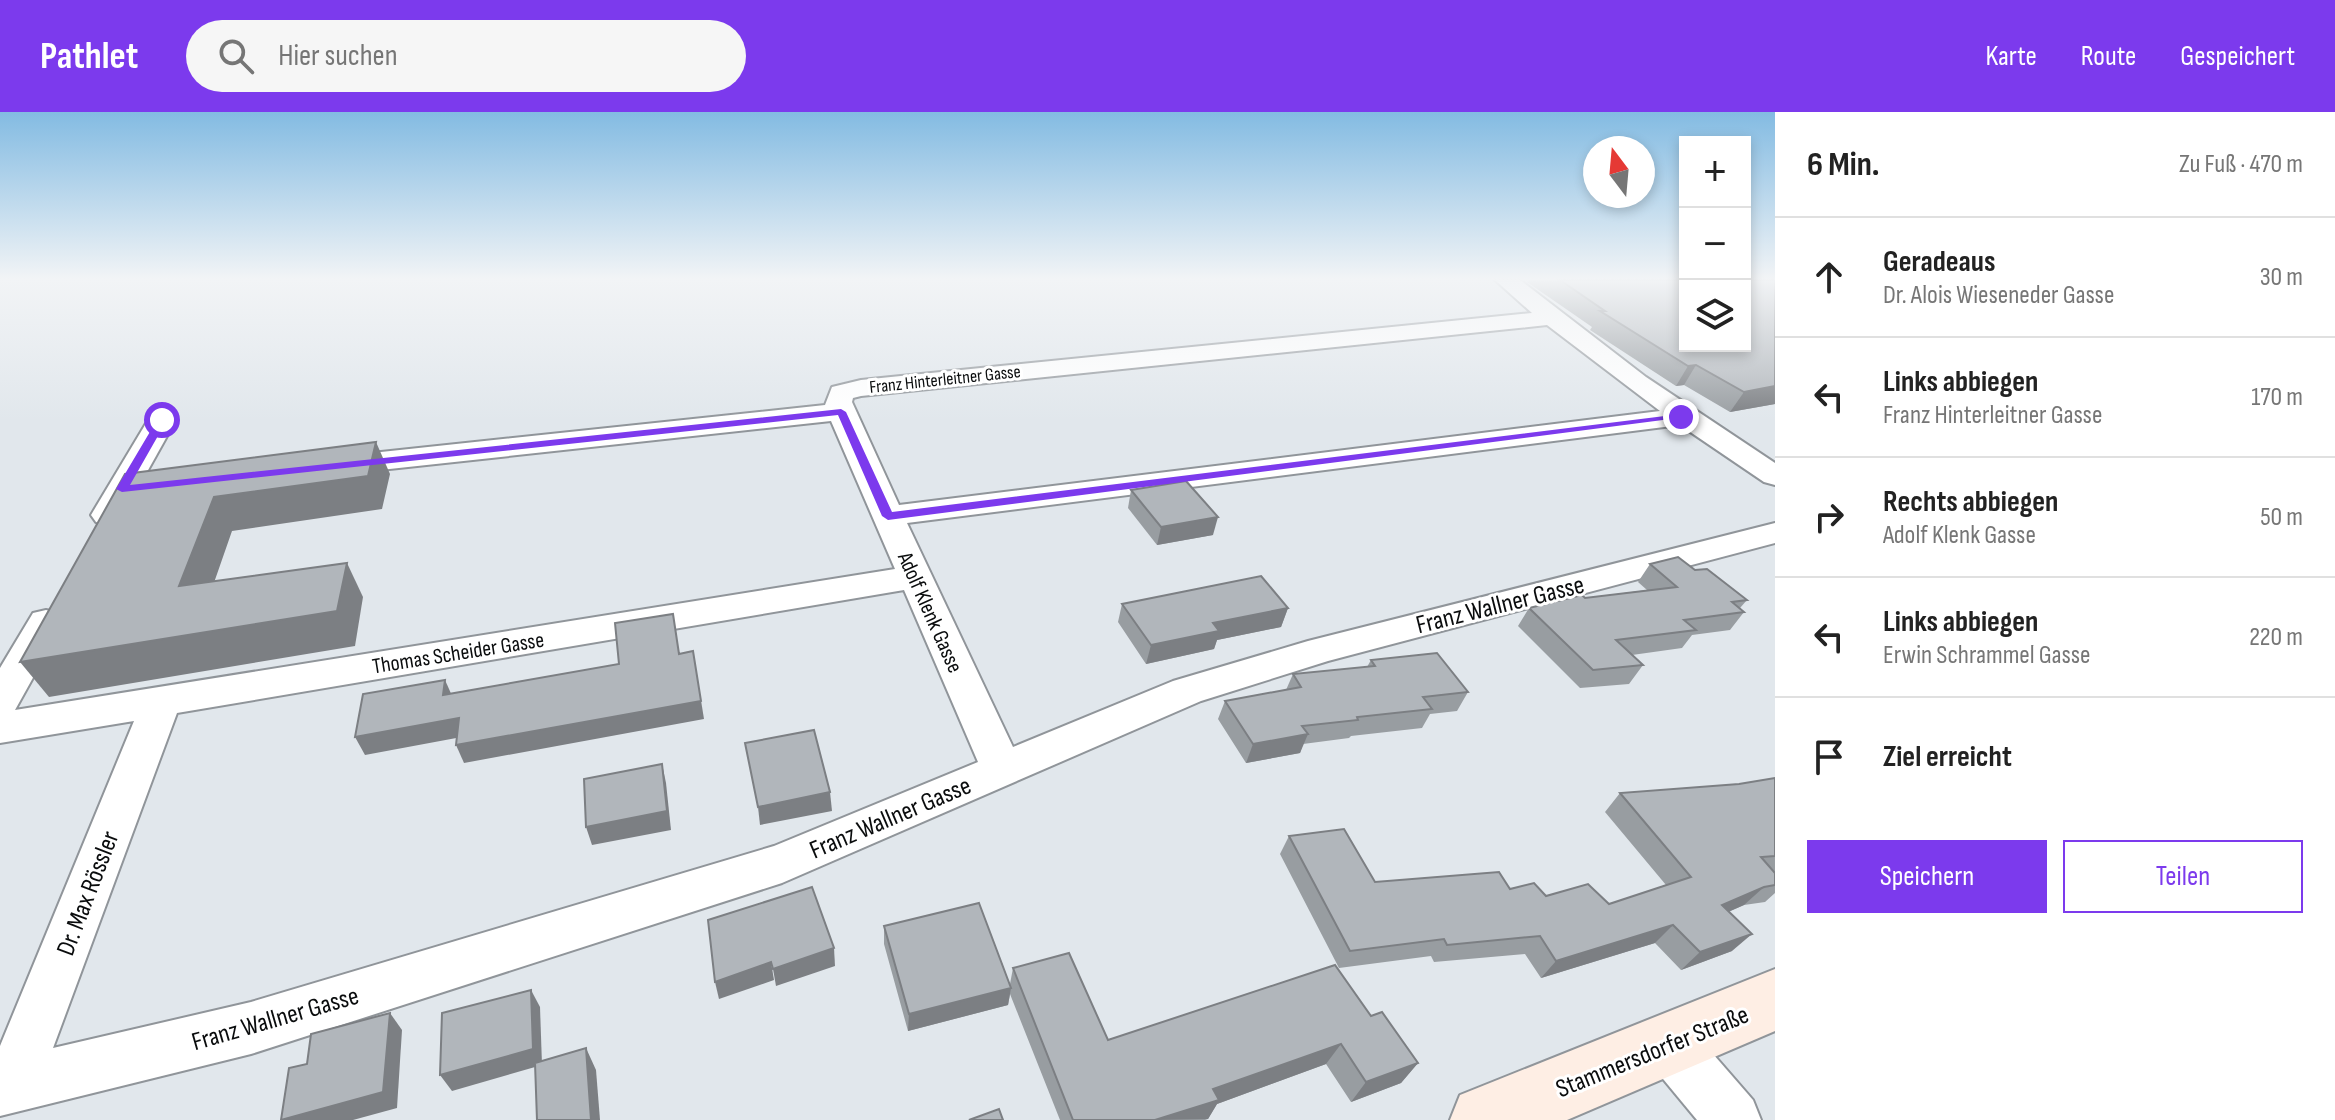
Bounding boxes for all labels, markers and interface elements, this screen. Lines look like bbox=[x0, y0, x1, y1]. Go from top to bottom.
search box bbox=[186, 20, 746, 92]
text: Pathlet bbox=[40, 34, 138, 79]
icon: search bbox=[214, 34, 258, 78]
text: Hier suchen bbox=[278, 38, 398, 74]
text: Karte bbox=[1986, 40, 2037, 73]
text: Route bbox=[2081, 40, 2136, 73]
text: Gespeichert bbox=[2180, 40, 2295, 73]
north arrow bbox=[1583, 136, 1655, 208]
map controls bbox=[1679, 136, 1751, 352]
button: + bbox=[1679, 136, 1751, 208]
text: 6 Min. bbox=[1807, 144, 1880, 185]
text: Zu Fuß · 470 m bbox=[2179, 149, 2303, 180]
button: − bbox=[1679, 208, 1751, 280]
text: Geradeaus bbox=[1883, 244, 1996, 280]
icon: ahead bbox=[1807, 255, 1851, 299]
text: 30 m bbox=[2260, 262, 2303, 293]
button: layers bbox=[1679, 280, 1751, 352]
text: Dr. Alois Wieseneder Gasse bbox=[1883, 280, 2114, 311]
street label: Franz Hinterleitner Gasse bbox=[868, 361, 1022, 398]
text: Links abbiegen bbox=[1883, 364, 2038, 400]
icon: left bbox=[1807, 375, 1851, 419]
text: 170 m bbox=[2251, 382, 2303, 413]
route end bbox=[1663, 399, 1699, 435]
text: Franz Hinterleitner Gasse bbox=[1883, 400, 2102, 431]
route start bbox=[144, 402, 180, 438]
text: Rechts abbiegen bbox=[1883, 484, 2058, 520]
icon: right bbox=[1807, 495, 1851, 539]
text: 50 m bbox=[2260, 502, 2303, 533]
text: Adolf Klenk Gasse bbox=[1883, 520, 2036, 551]
street label: Adolf Klenk Gasse bbox=[891, 547, 968, 677]
street label: Franz Wallner Gasse bbox=[1413, 570, 1588, 641]
text: Links abbiegen bbox=[1883, 604, 2038, 640]
icon: left bbox=[1807, 615, 1851, 659]
text: 220 m bbox=[2249, 622, 2303, 653]
street label: Thomas Scheider Gasse bbox=[370, 627, 546, 680]
text: Erwin Schrammel Gasse bbox=[1883, 640, 2090, 671]
icon: arrive bbox=[1807, 735, 1851, 779]
text: Ziel erreicht bbox=[1883, 739, 2012, 775]
street label: Franz Wallner Gasse bbox=[805, 770, 976, 866]
street label: Dr. Max Rössler bbox=[50, 826, 126, 960]
button: Speichern bbox=[1807, 840, 2047, 913]
button: Teilen bbox=[2063, 840, 2303, 913]
street label: Franz Wallner Gasse bbox=[188, 981, 362, 1058]
street label: Stammersdorfer Straße bbox=[1552, 1000, 1753, 1105]

